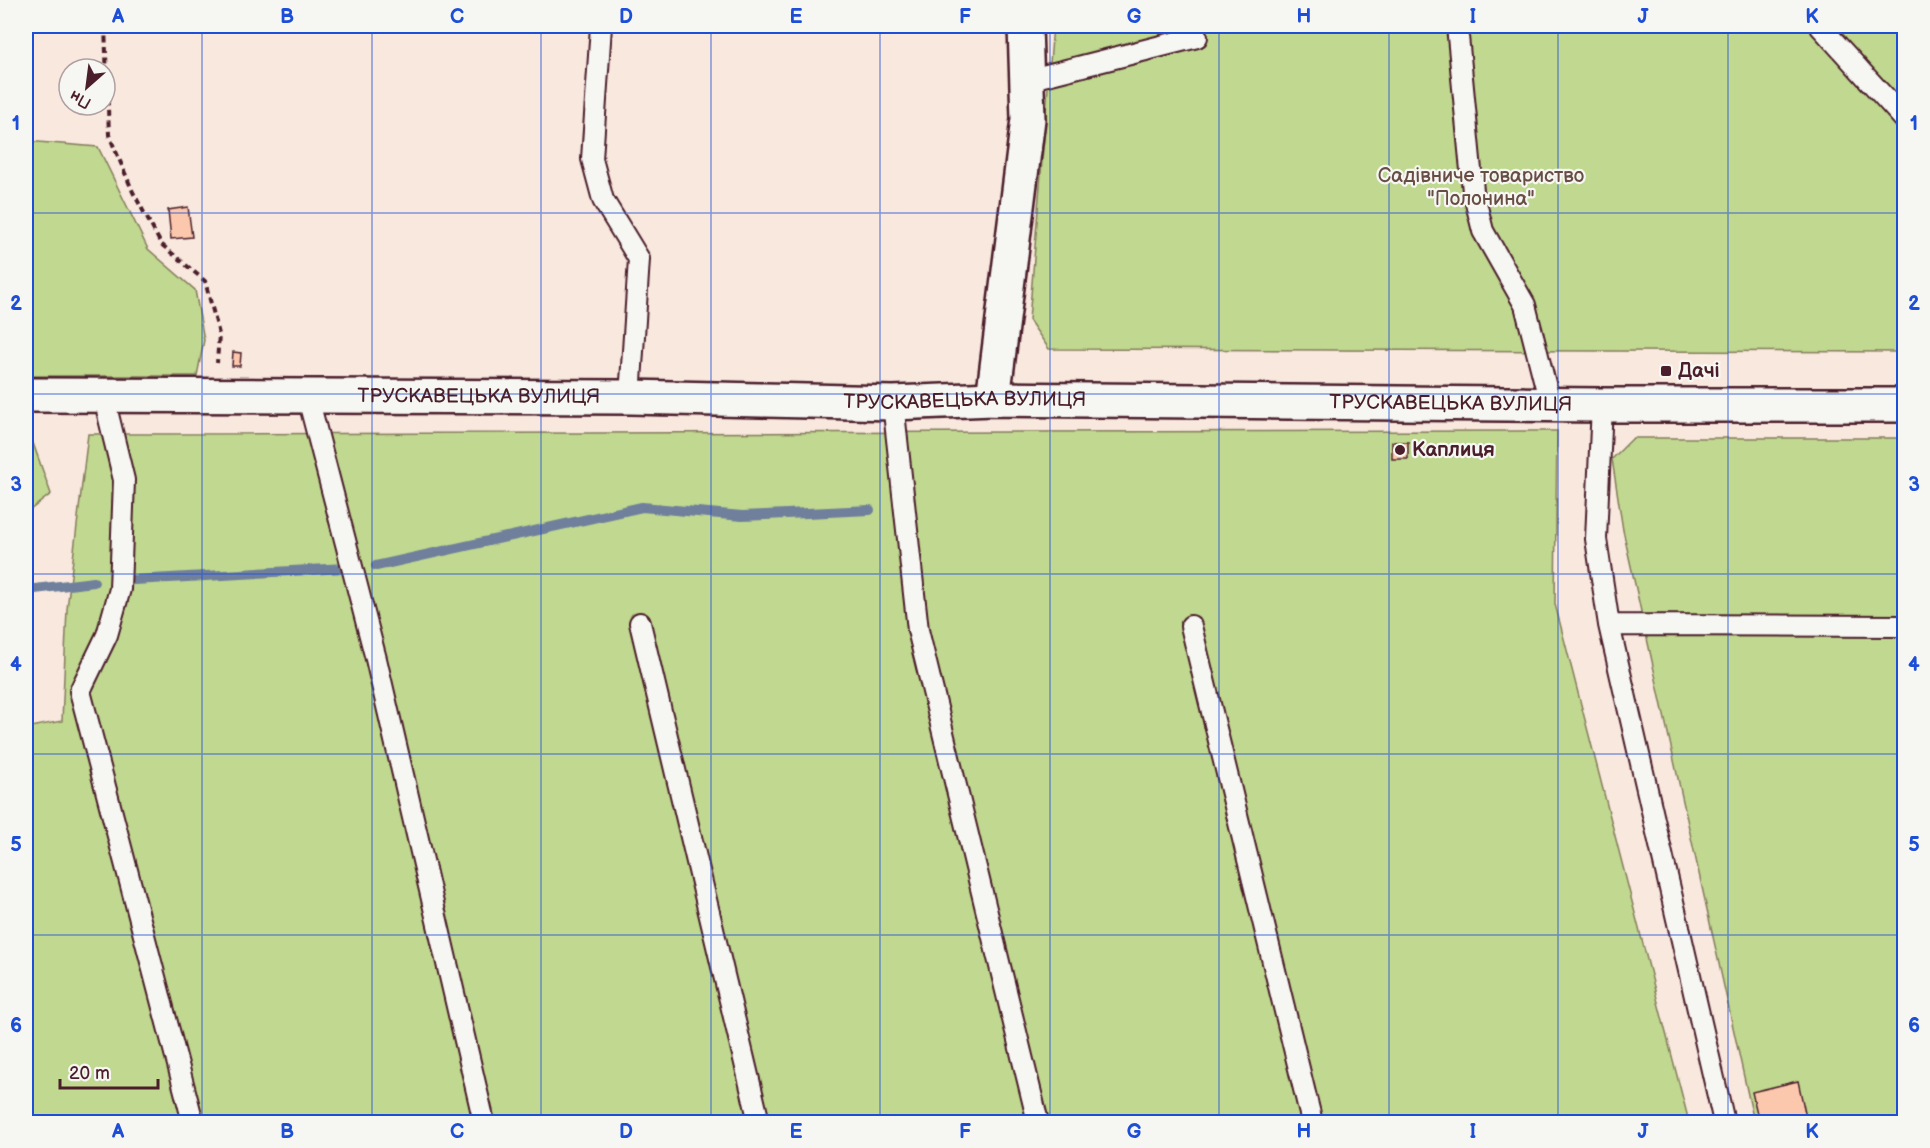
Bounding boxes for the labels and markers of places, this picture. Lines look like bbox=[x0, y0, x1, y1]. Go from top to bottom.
place label: Дачі bbox=[1678, 359, 1720, 383]
marker: Дачі bbox=[1659, 364, 1673, 378]
place label: Каплиця bbox=[1412, 438, 1495, 462]
marker: Каплиця bbox=[1393, 443, 1407, 457]

